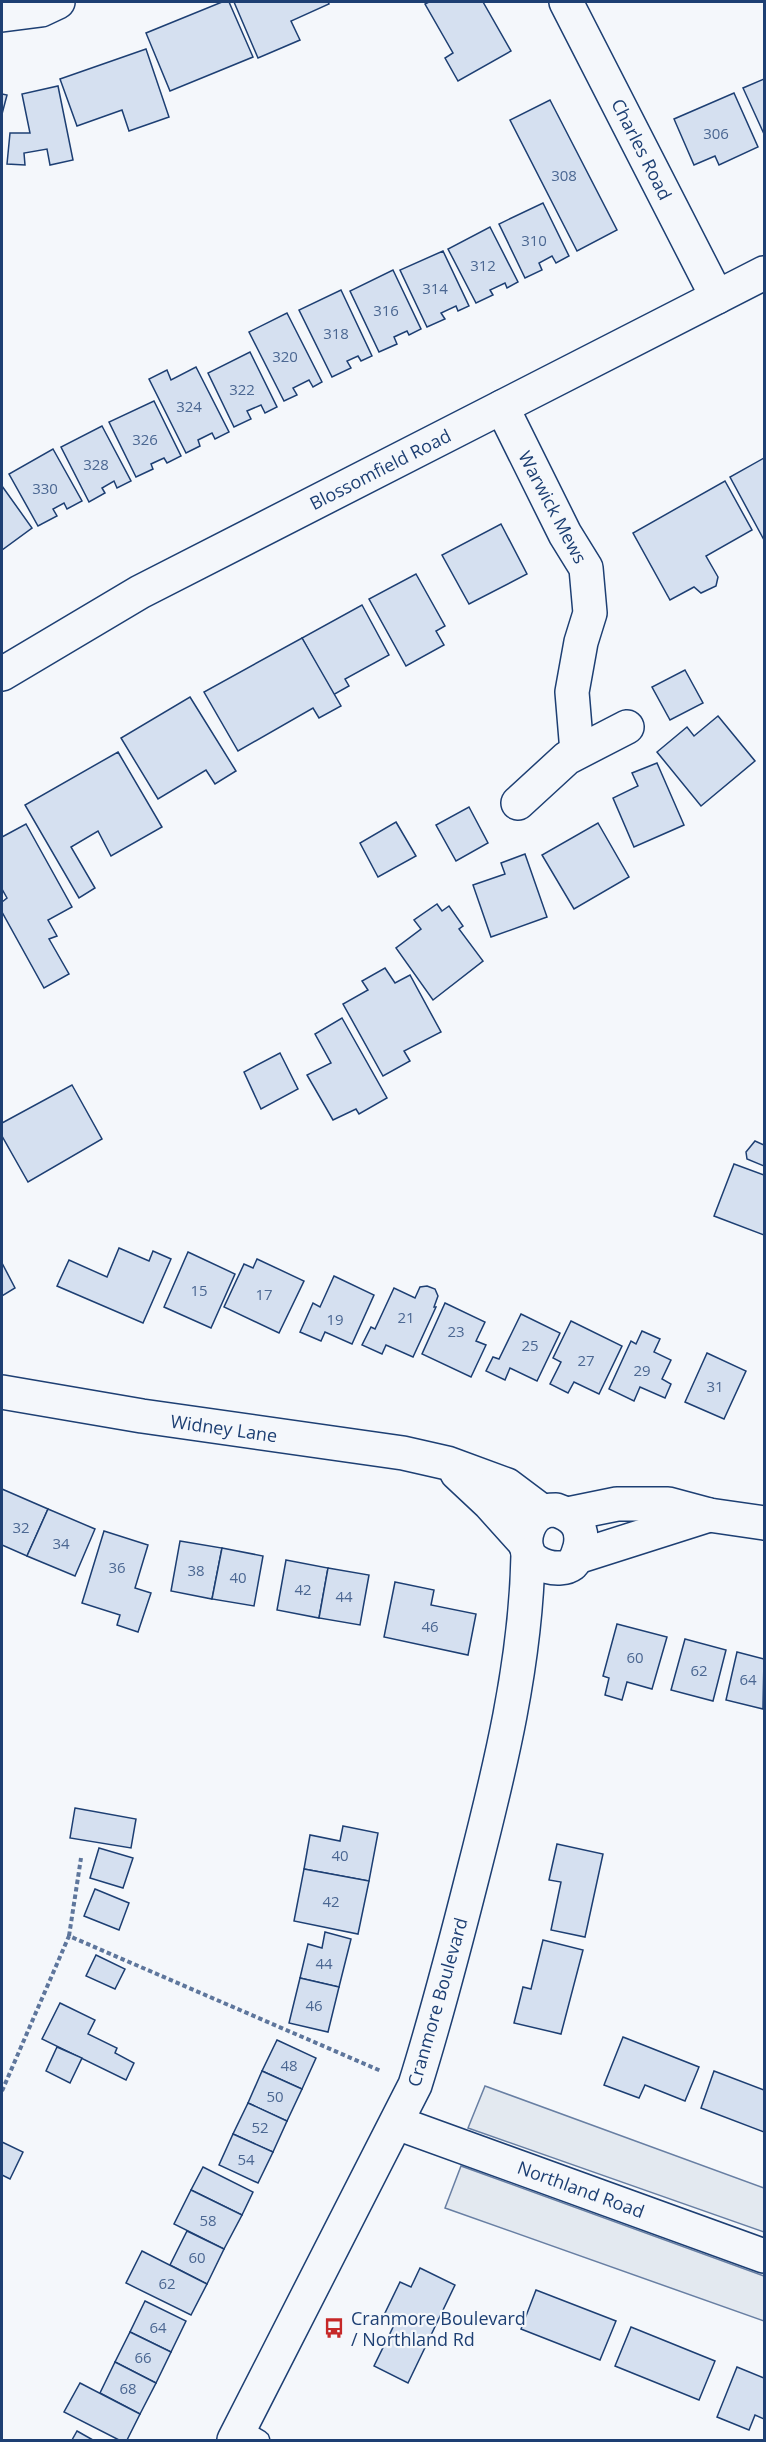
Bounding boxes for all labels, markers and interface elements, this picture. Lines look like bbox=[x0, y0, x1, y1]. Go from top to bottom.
street label: Charles Road bbox=[606, 94, 678, 204]
house number: 306 bbox=[703, 123, 729, 143]
house number: 308 bbox=[551, 165, 577, 185]
house number: 310 bbox=[521, 230, 547, 250]
house number: 312 bbox=[470, 255, 496, 275]
house number: 314 bbox=[422, 278, 448, 298]
house number: 316 bbox=[373, 300, 399, 320]
house number: 318 bbox=[323, 323, 349, 343]
house number: 320 bbox=[272, 346, 298, 366]
house number: 322 bbox=[229, 379, 255, 399]
house number: 324 bbox=[176, 396, 202, 416]
street label: Blossomfield Road bbox=[305, 423, 455, 515]
house number: 326 bbox=[132, 429, 158, 449]
street label: Warwick Mews bbox=[513, 447, 593, 567]
house number: 328 bbox=[83, 454, 109, 474]
house number: 330 bbox=[32, 478, 58, 498]
house number: 15 bbox=[190, 1280, 208, 1300]
house number: 17 bbox=[255, 1284, 273, 1304]
house number: 21 bbox=[397, 1307, 415, 1327]
house number: 19 bbox=[326, 1309, 344, 1329]
house number: 23 bbox=[447, 1321, 465, 1341]
house number: 25 bbox=[521, 1335, 539, 1355]
house number: 27 bbox=[577, 1350, 595, 1370]
house number: 29 bbox=[633, 1360, 651, 1380]
house number: 31 bbox=[706, 1376, 724, 1396]
street label: Widney Lane bbox=[169, 1409, 279, 1447]
house number: 32 bbox=[12, 1517, 30, 1537]
house number: 34 bbox=[52, 1533, 70, 1553]
house number: 36 bbox=[108, 1557, 126, 1577]
house number: 38 bbox=[187, 1560, 205, 1580]
house number: 40 bbox=[229, 1567, 247, 1587]
house number: 42 bbox=[294, 1579, 312, 1599]
house number: 44 bbox=[335, 1586, 353, 1606]
house number: 46 bbox=[421, 1616, 439, 1636]
house number: 60 bbox=[626, 1647, 644, 1667]
house number: 62 bbox=[690, 1660, 708, 1680]
house number: 64 bbox=[739, 1669, 757, 1689]
house number: 40 bbox=[331, 1845, 349, 1865]
house number: 42 bbox=[322, 1891, 340, 1911]
street label: Cranmore Boulevard bbox=[401, 1915, 473, 2089]
house number: 44 bbox=[315, 1953, 333, 1973]
house number: 46 bbox=[305, 1995, 323, 2015]
house number: 48 bbox=[280, 2055, 298, 2075]
house number: 50 bbox=[266, 2086, 284, 2106]
house number: 52 bbox=[251, 2117, 269, 2137]
house number: 54 bbox=[237, 2149, 255, 2169]
street label: Northland Road bbox=[514, 2155, 648, 2223]
house number: 58 bbox=[199, 2210, 217, 2230]
house number: 60 bbox=[188, 2247, 206, 2267]
house number: 62 bbox=[158, 2273, 176, 2293]
place label: Cranmore Boulevard / Northland Rd bbox=[351, 2306, 526, 2351]
bus stop icon: Cranmore Boulevard / Northland Rd bbox=[322, 2316, 346, 2340]
house number: 64 bbox=[149, 2317, 167, 2337]
house number: 66 bbox=[134, 2347, 152, 2367]
house number: 68 bbox=[119, 2378, 137, 2398]

